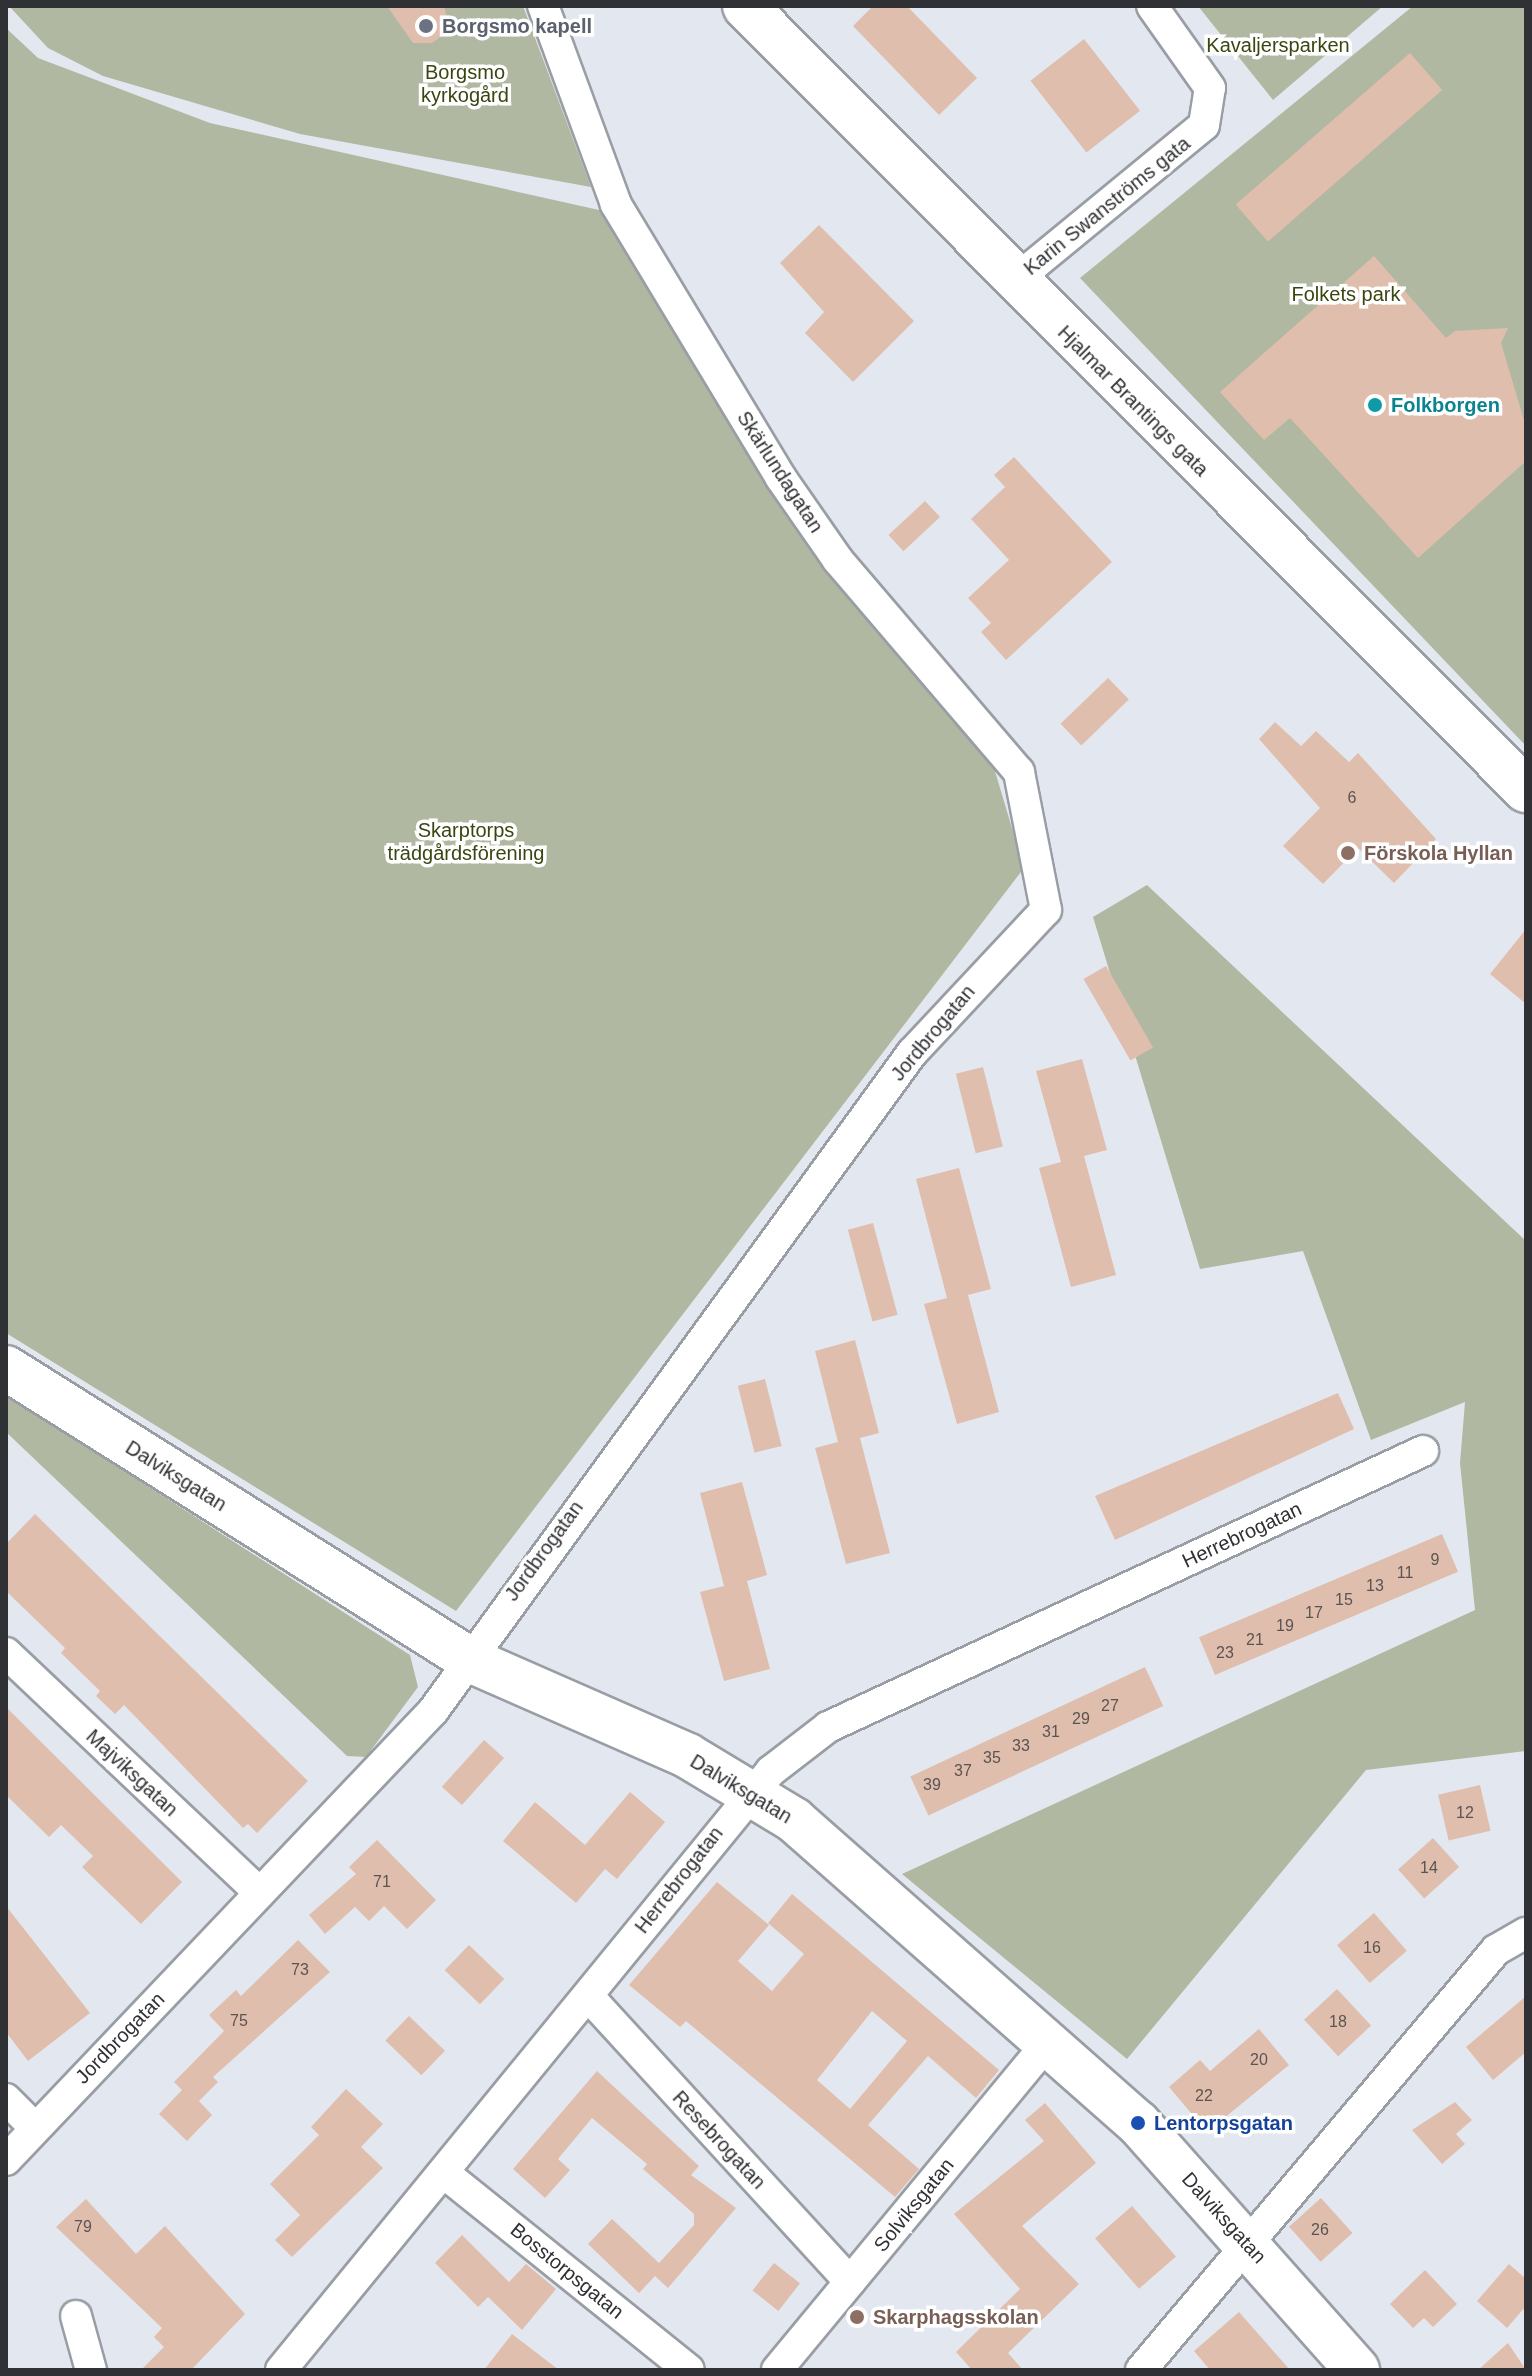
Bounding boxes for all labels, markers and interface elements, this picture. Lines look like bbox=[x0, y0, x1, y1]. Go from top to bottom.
place label: Borgsmo kapell bbox=[442, 14, 592, 38]
marker: Borgsmo kapell bbox=[417, 17, 435, 35]
park label: Kavaljersparken bbox=[1206, 33, 1350, 57]
park label: Borgsmo kyrkogård bbox=[421, 61, 509, 108]
street label: Karin Swanströms gata bbox=[1019, 132, 1195, 280]
park label: Folkets park bbox=[1292, 282, 1400, 306]
street label: Hjalmar Brantings gata bbox=[1053, 321, 1213, 481]
place label: Folkborgen bbox=[1391, 393, 1500, 417]
marker: Folkborgen bbox=[1366, 396, 1384, 414]
street label: Skärlundagatan bbox=[732, 407, 828, 537]
house number: 6 bbox=[1348, 788, 1356, 808]
park label: Skarptorps trädgårdsförening bbox=[388, 818, 544, 865]
place label: Förskola Hyllan bbox=[1364, 841, 1513, 865]
marker: Förskola Hyllan bbox=[1339, 844, 1357, 862]
street label: Jordbrogatan bbox=[886, 980, 980, 1086]
street label: Dalviksgatan bbox=[121, 1435, 231, 1517]
street label: Jordbrogatan bbox=[500, 1496, 588, 1606]
street label: Herrebrogatan bbox=[1178, 1497, 1306, 1573]
house number: 9 bbox=[1431, 1550, 1439, 1570]
house number: 11 bbox=[1397, 1563, 1413, 1583]
house number: 13 bbox=[1366, 1576, 1384, 1596]
house number: 15 bbox=[1335, 1590, 1353, 1610]
house number: 17 bbox=[1305, 1603, 1323, 1623]
house number: 19 bbox=[1276, 1616, 1294, 1636]
house number: 21 bbox=[1246, 1630, 1264, 1650]
house number: 23 bbox=[1216, 1643, 1234, 1663]
house number: 27 bbox=[1101, 1696, 1119, 1716]
house number: 29 bbox=[1072, 1709, 1090, 1729]
house number: 31 bbox=[1042, 1722, 1060, 1742]
street label: Majviksgatan bbox=[81, 1724, 183, 1822]
house number: 33 bbox=[1012, 1736, 1030, 1756]
house number: 35 bbox=[983, 1748, 1001, 1768]
street label: Dalviksgatan bbox=[686, 1749, 796, 1829]
house number: 37 bbox=[954, 1761, 972, 1781]
house number: 39 bbox=[923, 1775, 941, 1795]
house number: 12 bbox=[1456, 1803, 1474, 1823]
street label: Herrebrogatan bbox=[630, 1822, 728, 1938]
house number: 14 bbox=[1420, 1858, 1438, 1878]
house number: 71 bbox=[373, 1872, 391, 1892]
house number: 16 bbox=[1363, 1938, 1381, 1958]
house number: 73 bbox=[291, 1960, 309, 1980]
street label: Jordbrogatan bbox=[70, 1987, 170, 2089]
house number: 75 bbox=[230, 2011, 248, 2031]
house number: 18 bbox=[1329, 2012, 1347, 2032]
house number: 20 bbox=[1250, 2050, 1268, 2070]
street label: Resebrogatan bbox=[667, 2086, 771, 2194]
house number: 22 bbox=[1195, 2086, 1213, 2106]
place label: Lentorpsgatan bbox=[1154, 2111, 1293, 2135]
marker: Lentorpsgatan bbox=[1129, 2114, 1147, 2132]
street label: Solviksgatan bbox=[869, 2153, 959, 2257]
street label: Dalviksgatan bbox=[1177, 2167, 1271, 2269]
house number: 79 bbox=[74, 2217, 92, 2237]
street label: Bosstorpsgatan bbox=[505, 2218, 629, 2324]
house number: 26 bbox=[1311, 2220, 1329, 2240]
place label: Skarphagsskolan bbox=[873, 2305, 1039, 2329]
marker: Skarphagsskolan bbox=[848, 2308, 866, 2326]

